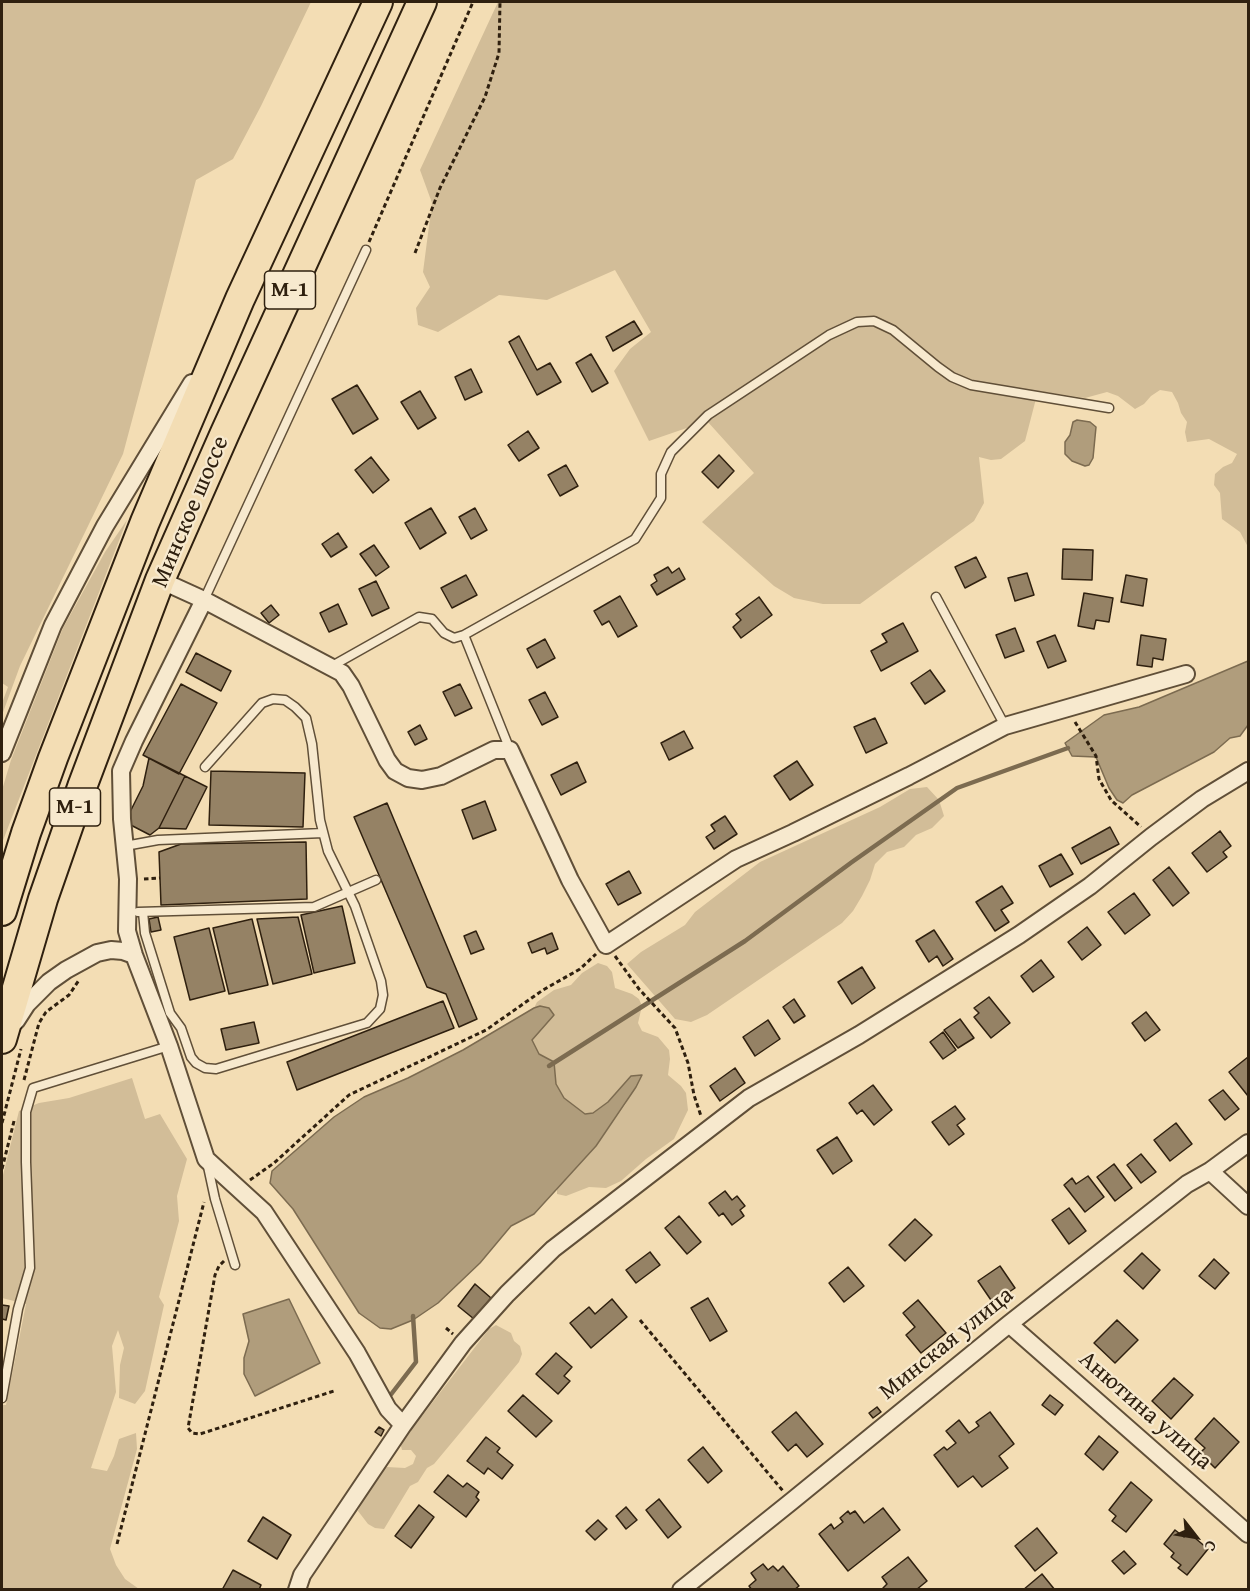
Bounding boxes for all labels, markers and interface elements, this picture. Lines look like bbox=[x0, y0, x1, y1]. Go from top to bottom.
road number: М-1 bbox=[264, 271, 316, 309]
street label: Минское шоссе bbox=[146, 432, 236, 592]
road number: М-1 bbox=[50, 788, 100, 826]
street label: Минская улица bbox=[874, 1281, 1020, 1407]
street label: Анютина улица bbox=[1072, 1345, 1218, 1477]
north arrow bbox=[1166, 1507, 1226, 1567]
text: С bbox=[1199, 1536, 1224, 1556]

